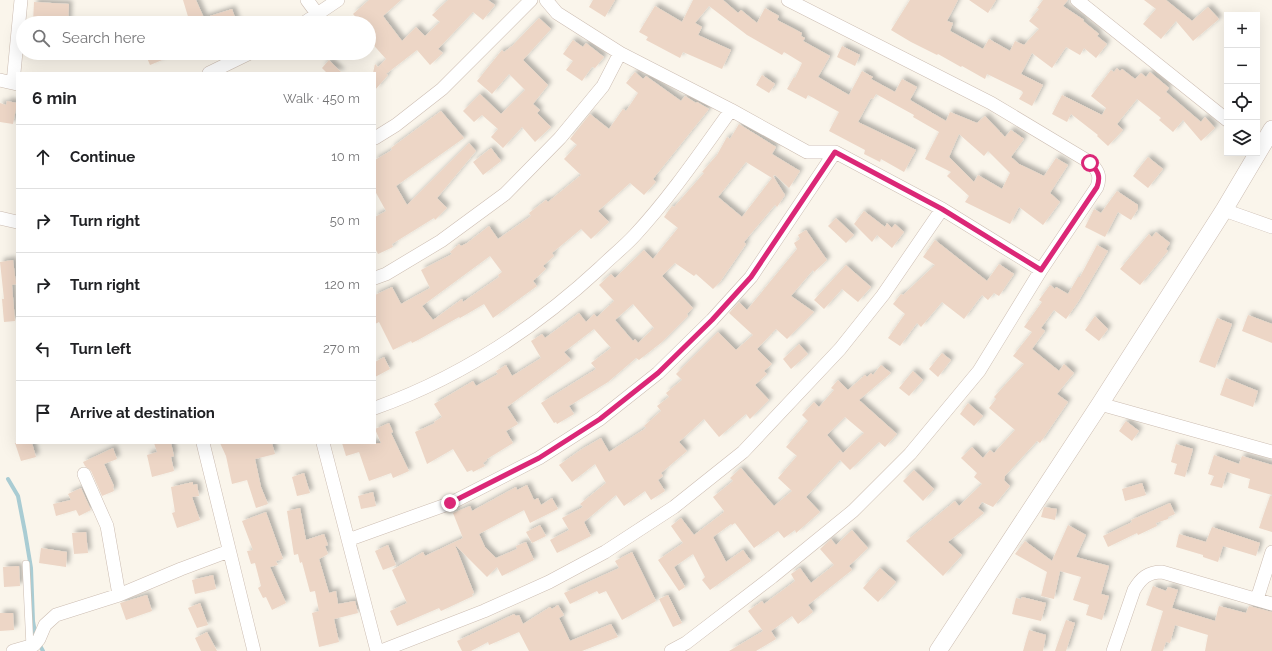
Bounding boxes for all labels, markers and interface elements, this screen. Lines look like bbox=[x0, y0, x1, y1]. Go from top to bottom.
map controls bbox=[1224, 12, 1260, 156]
button: + bbox=[1224, 12, 1260, 48]
search box bbox=[16, 16, 376, 60]
icon: search bbox=[30, 27, 52, 49]
text: Search here bbox=[62, 29, 145, 47]
button: − bbox=[1224, 48, 1260, 84]
button: locate bbox=[1224, 84, 1260, 120]
text: 6 min bbox=[32, 88, 77, 108]
text: Walk · 450 m bbox=[283, 91, 360, 106]
button: layers bbox=[1224, 120, 1260, 156]
icon: ahead bbox=[32, 146, 54, 168]
text: Continue bbox=[70, 148, 135, 166]
text: 10 m bbox=[331, 149, 360, 164]
route start bbox=[1081, 154, 1099, 172]
icon: right bbox=[32, 210, 54, 232]
text: Turn right bbox=[70, 212, 140, 230]
text: 50 m bbox=[330, 213, 360, 228]
icon: right bbox=[32, 274, 54, 296]
text: Turn right bbox=[70, 276, 140, 294]
text: 120 m bbox=[324, 277, 360, 292]
icon: left bbox=[32, 338, 54, 360]
text: Turn left bbox=[70, 340, 131, 358]
text: 270 m bbox=[323, 341, 360, 356]
icon: arrive bbox=[32, 402, 54, 424]
text: Arrive at destination bbox=[70, 404, 215, 422]
route end bbox=[441, 494, 459, 512]

